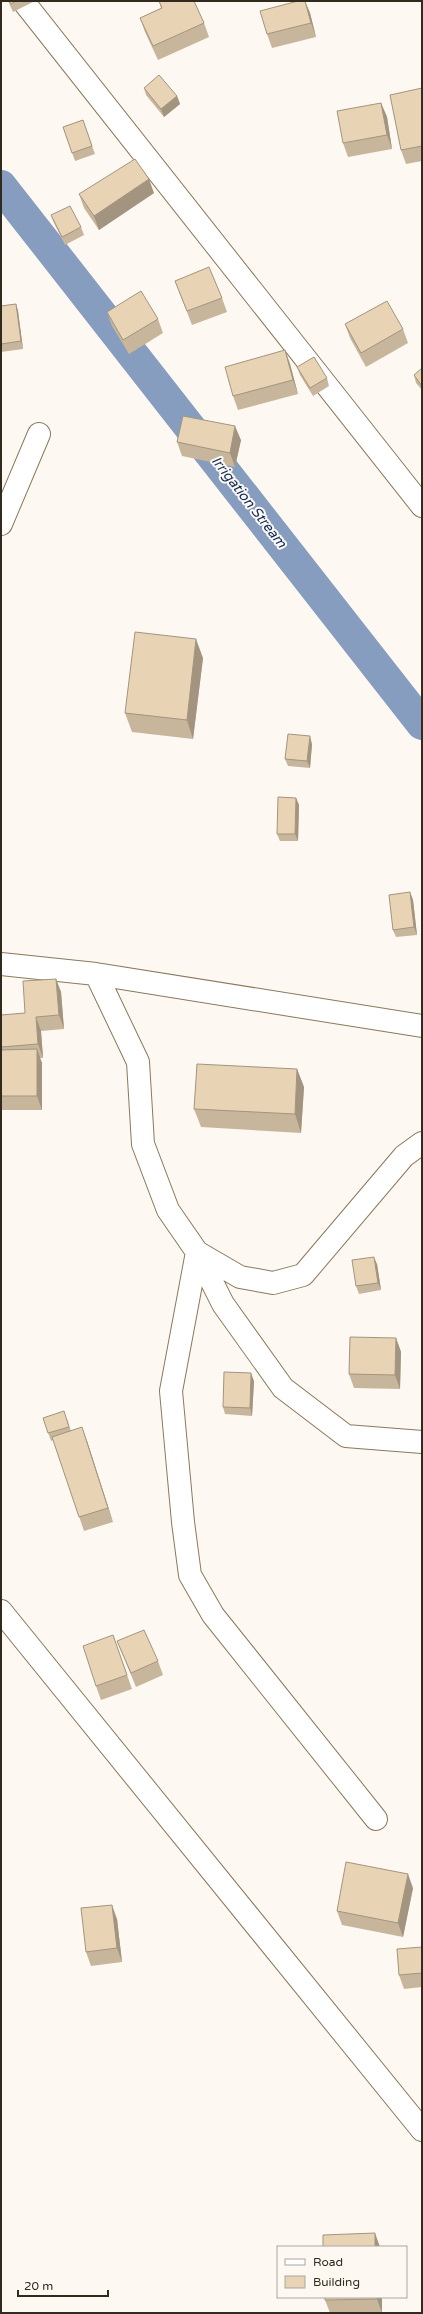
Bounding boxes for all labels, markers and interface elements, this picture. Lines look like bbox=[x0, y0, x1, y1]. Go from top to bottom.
water label: Irrigation Stream bbox=[208, 453, 291, 552]
legend bbox=[277, 2246, 407, 2298]
text: Road bbox=[313, 2255, 343, 2269]
scale bar bbox=[18, 2272, 108, 2298]
text: Building bbox=[313, 2275, 360, 2289]
text: 20 m bbox=[24, 2279, 53, 2293]

